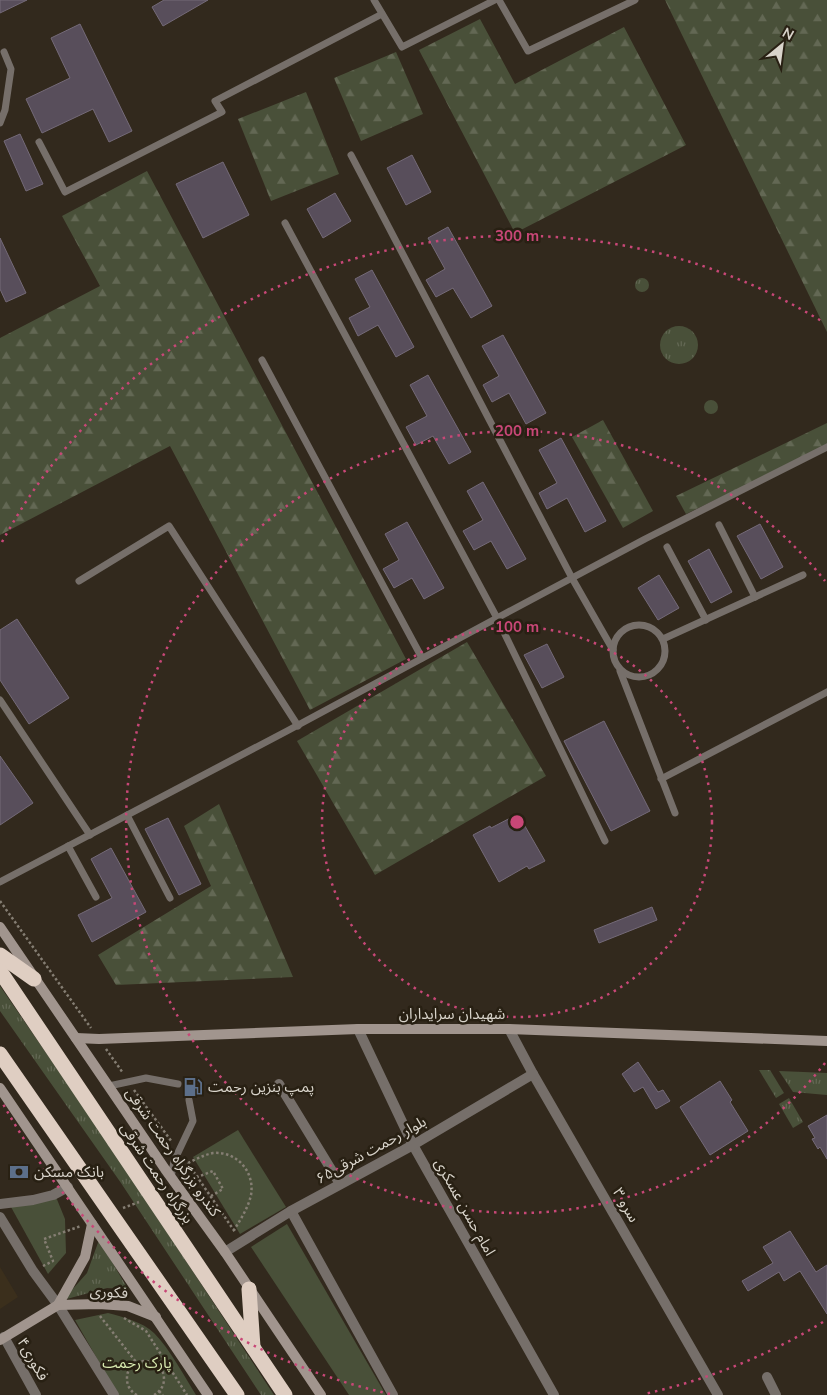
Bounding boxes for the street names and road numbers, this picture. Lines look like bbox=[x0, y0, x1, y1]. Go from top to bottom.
street label: شهیدان سرایداران bbox=[399, 1004, 506, 1024]
street label: کندرو بزرگراه رحمت شرقی bbox=[122, 1084, 224, 1220]
street label: بلوار رحمت شرقی۶۵ bbox=[312, 1111, 430, 1189]
street label: بزرگراه رحمت شرقی bbox=[117, 1119, 197, 1227]
street label: امام حسن عسکری bbox=[429, 1155, 500, 1260]
street label: سرو ۳ bbox=[608, 1184, 644, 1226]
street label: فکوری bbox=[89, 1281, 129, 1303]
street label: فکوری۴ bbox=[13, 1334, 54, 1385]

